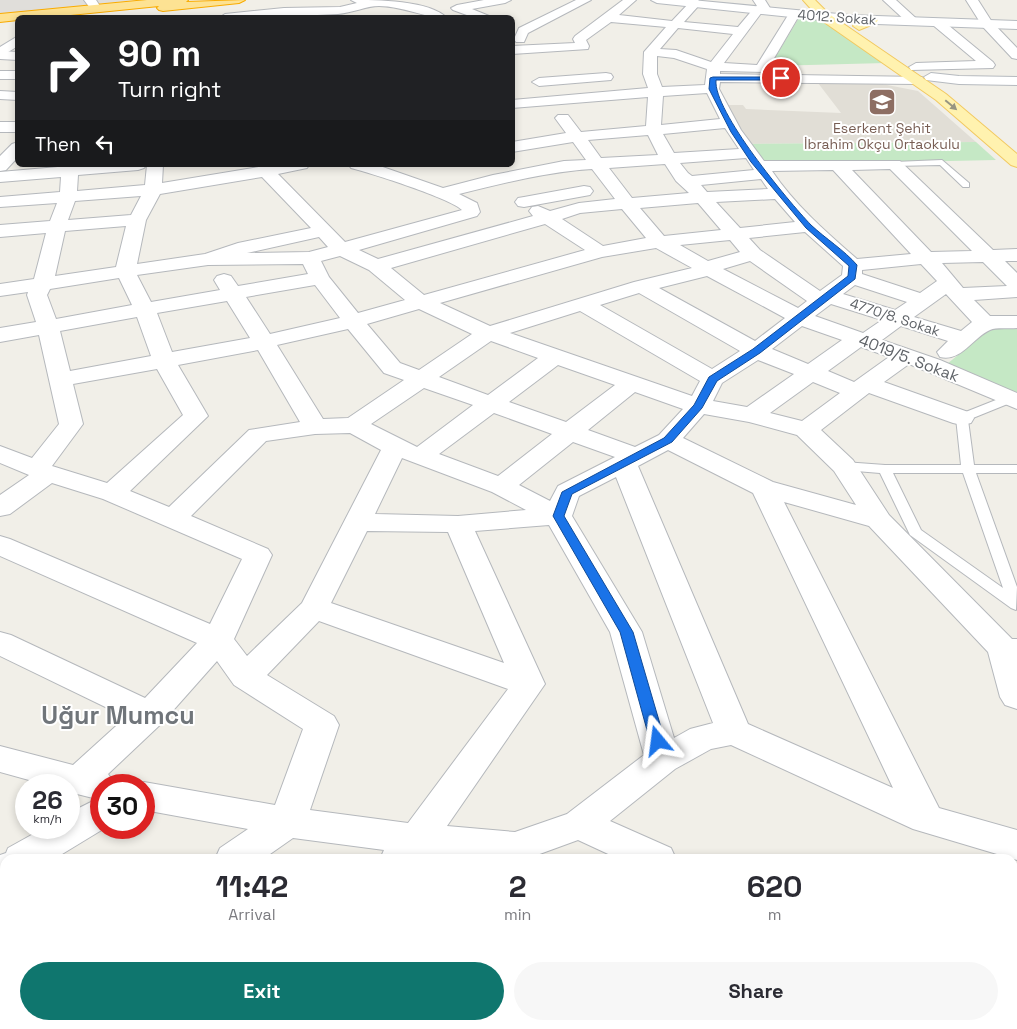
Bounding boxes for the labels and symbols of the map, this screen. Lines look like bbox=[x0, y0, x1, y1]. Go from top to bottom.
street label: 4012. Sokak bbox=[797, 5, 877, 29]
pin bbox=[760, 57, 802, 99]
school or university icon: Eserkent Şehit İbrahim Okçu Ortaokulu bbox=[867, 87, 897, 117]
one-way arrow bbox=[945, 99, 957, 110]
place label: Eserkent Şehit İbrahim Okçu Ortaokulu bbox=[804, 119, 960, 153]
street label: 4770/8. Sokak bbox=[848, 294, 943, 340]
street label: 4019/5. Sokak bbox=[856, 329, 963, 387]
district label: Uğur Mumcu bbox=[41, 699, 195, 731]
position arrow bbox=[631, 714, 683, 766]
speed limit sign: 30 bbox=[90, 774, 155, 839]

